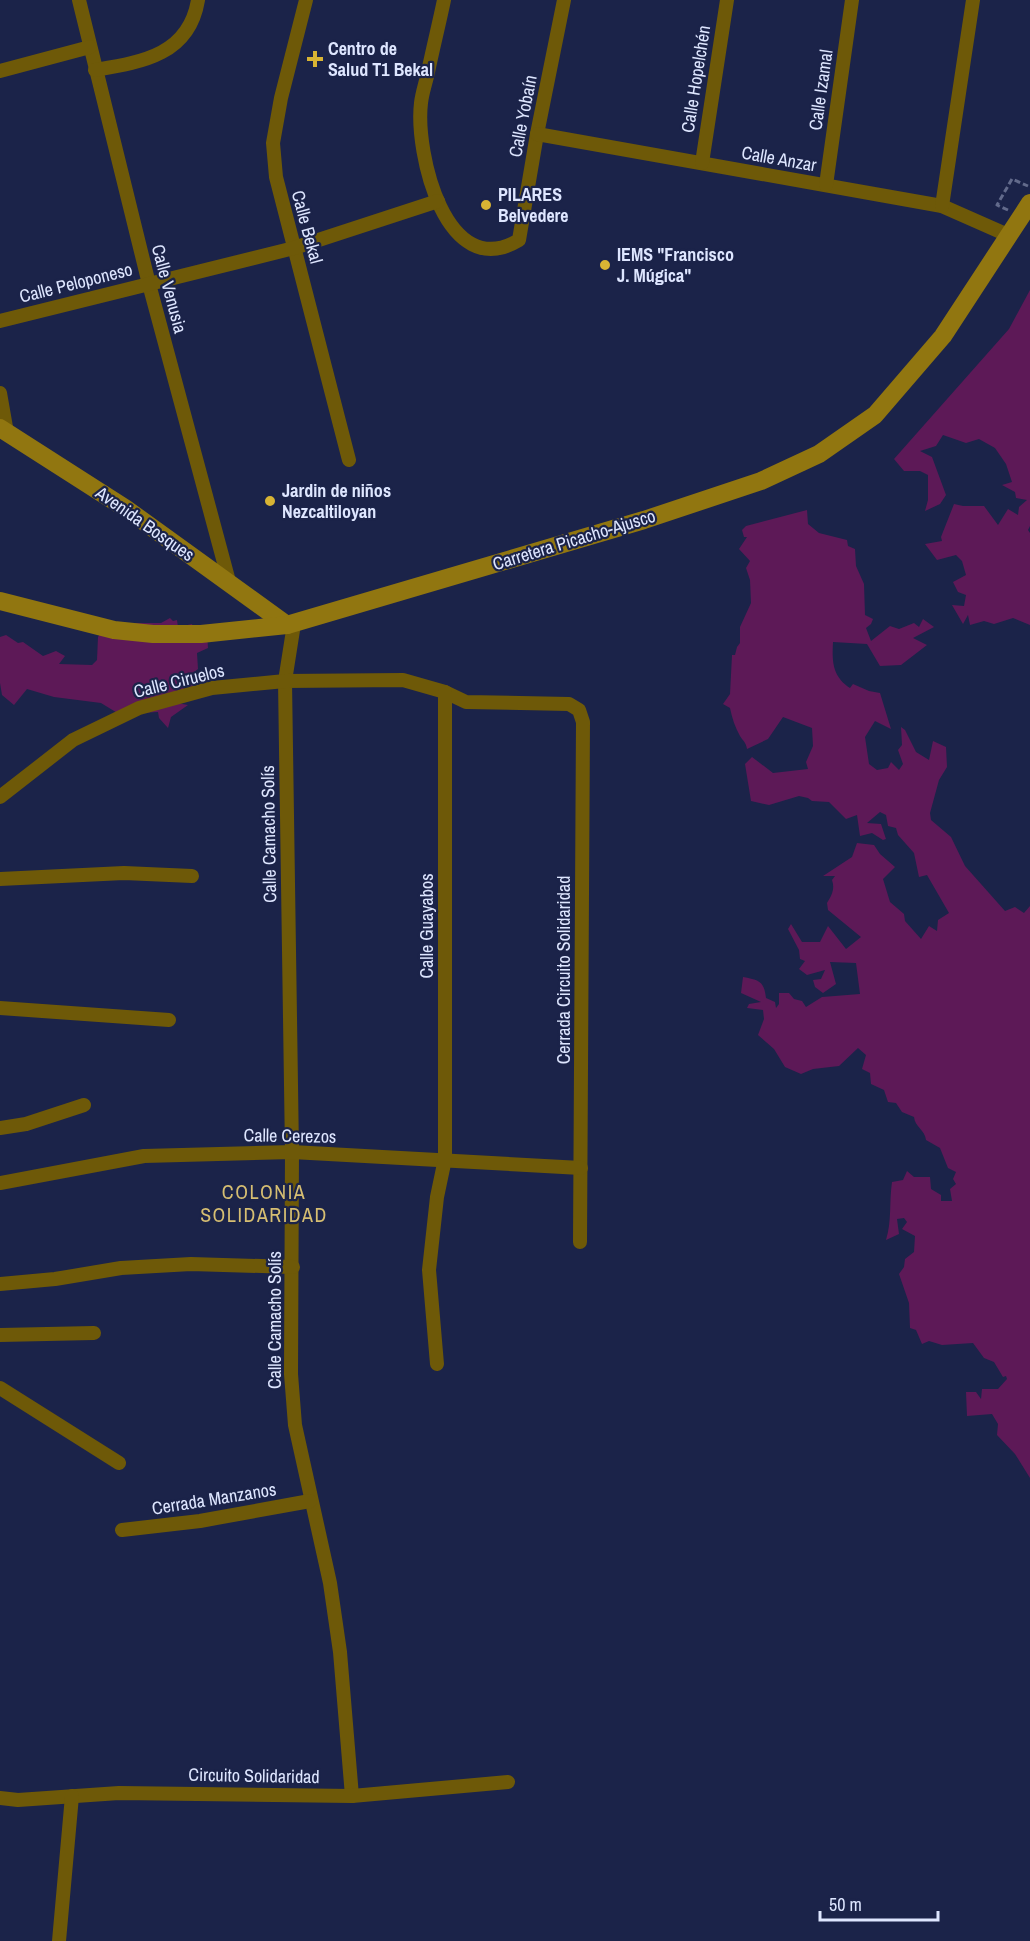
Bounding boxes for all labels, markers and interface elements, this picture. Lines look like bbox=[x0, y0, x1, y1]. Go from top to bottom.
street label: Calle Hopelchén bbox=[675, 23, 716, 134]
place label: Centro de Salud T1 Bekal bbox=[328, 36, 433, 82]
street label: Calle Izamal bbox=[802, 48, 839, 132]
marker: Centro de Salud T1 Bekal bbox=[306, 50, 324, 68]
street label: Calle Yobaín bbox=[502, 73, 543, 159]
street label: Calle Anzar bbox=[740, 140, 819, 177]
place label: PILARES Belvedere bbox=[498, 182, 569, 228]
street label: Calle Bekal bbox=[286, 188, 329, 266]
marker: PILARES Belvedere bbox=[479, 198, 493, 212]
street label: Calle Venusia bbox=[146, 242, 193, 336]
place label: IEMS "Francisco J. Múgica" bbox=[617, 242, 734, 288]
street label: Calle Peloponeso bbox=[17, 256, 135, 309]
marker: IEMS "Francisco J. Múgica" bbox=[598, 258, 612, 272]
place label: Jardin de niños Nezcaltiloyan bbox=[282, 478, 391, 524]
street label: Avenida Bosques bbox=[90, 480, 200, 567]
marker: Jardin de niños Nezcaltiloyan bbox=[263, 494, 277, 508]
street label: Carretera Picacho-Ajusco bbox=[489, 503, 658, 576]
street label: Calle Ciruelos bbox=[131, 657, 227, 704]
street label: Calle Camacho Solís bbox=[255, 765, 282, 903]
street label: Calle Guayabos bbox=[414, 873, 439, 979]
street label: Cerrada Circuito Solidaridad bbox=[551, 876, 576, 1064]
street label: Calle Cerezos bbox=[243, 1122, 337, 1149]
district label: COLONIA SOLIDARIDAD bbox=[200, 1178, 328, 1228]
street label: Calle Camacho Solís bbox=[262, 1251, 287, 1389]
street label: Cerrada Manzanos bbox=[150, 1476, 278, 1521]
street label: Circuito Solidaridad bbox=[188, 1762, 320, 1789]
scale bar bbox=[820, 1884, 938, 1922]
text: 50 m bbox=[829, 1892, 862, 1917]

